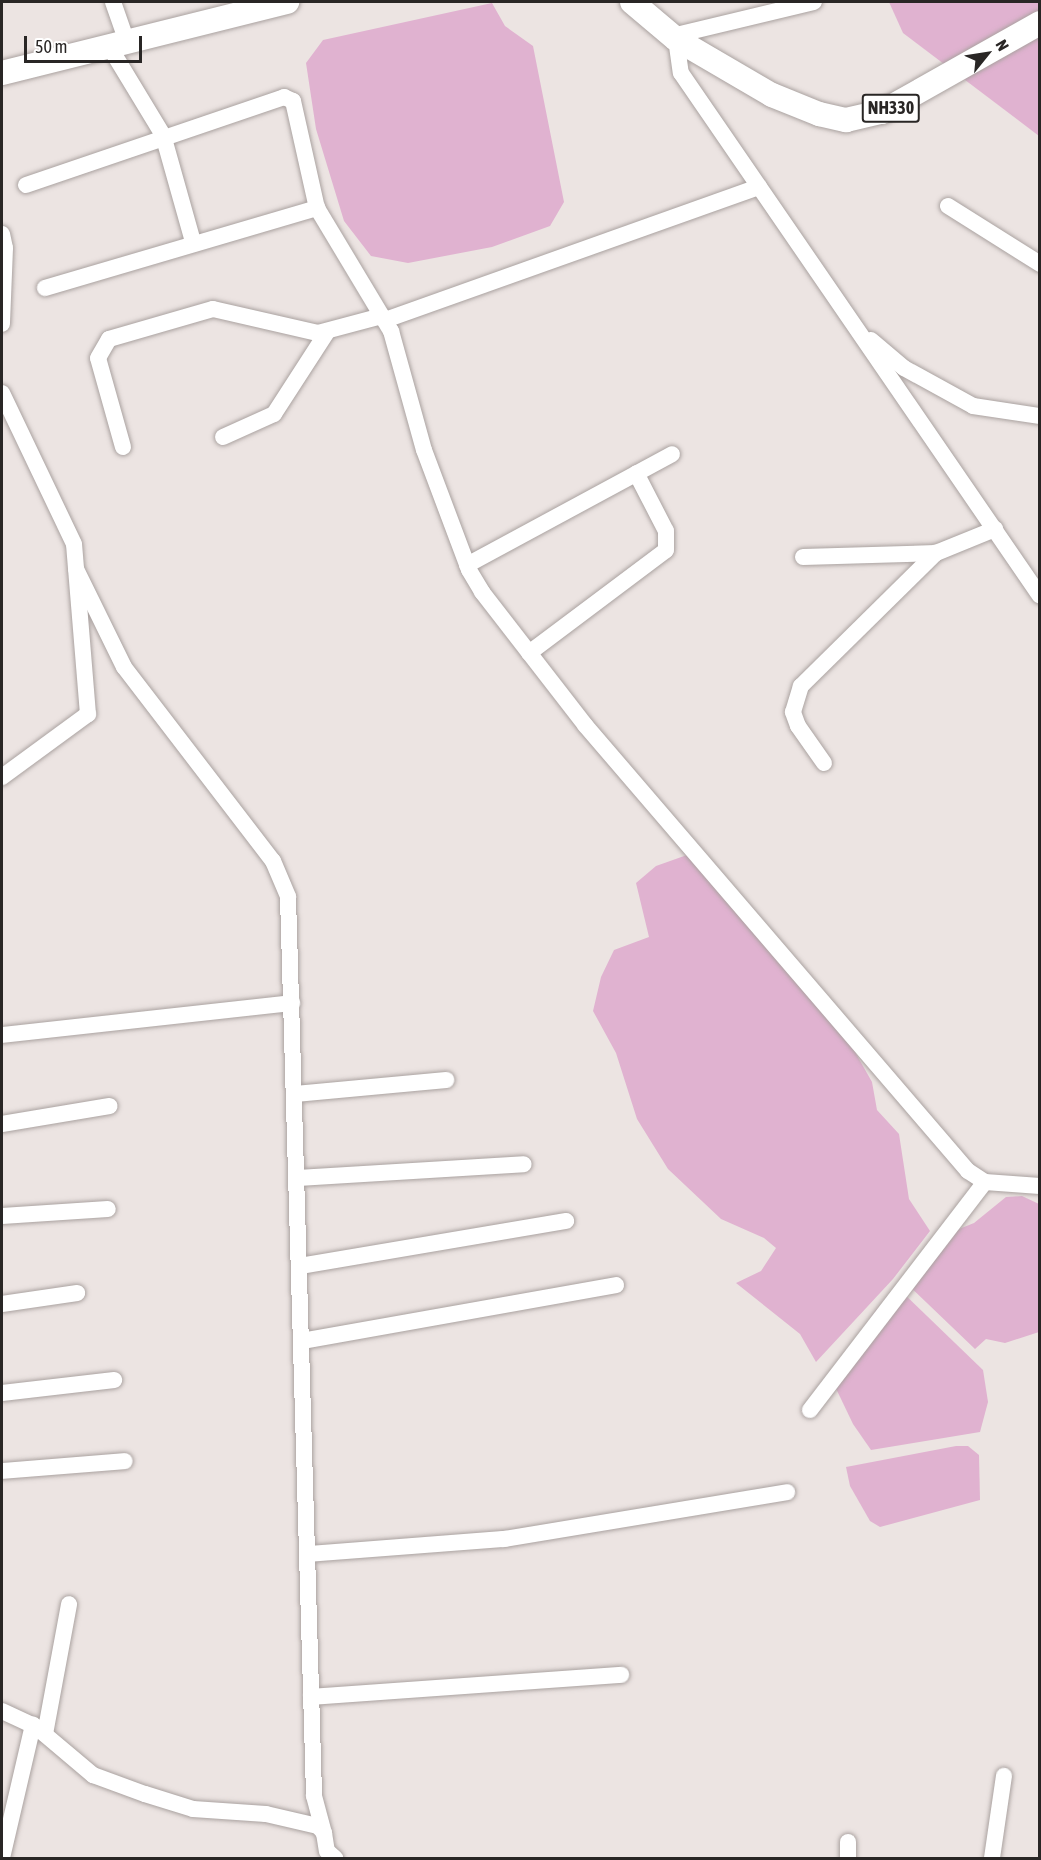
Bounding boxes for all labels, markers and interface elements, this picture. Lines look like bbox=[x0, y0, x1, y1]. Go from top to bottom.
scale bar bbox=[27, 24, 146, 62]
north arrow bbox=[957, 24, 1017, 84]
text: 50 m bbox=[35, 36, 67, 57]
text: N bbox=[992, 36, 1013, 54]
road number: NH330 bbox=[861, 93, 921, 123]

